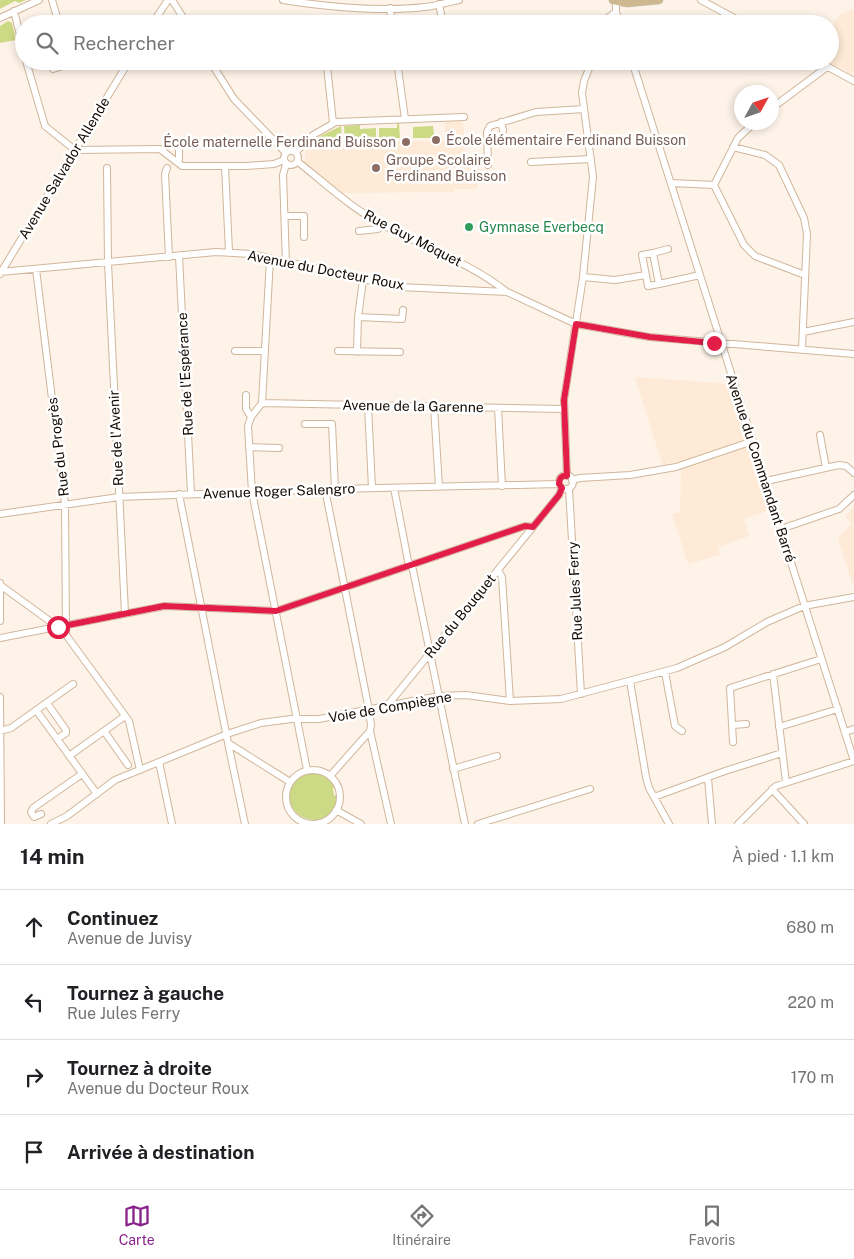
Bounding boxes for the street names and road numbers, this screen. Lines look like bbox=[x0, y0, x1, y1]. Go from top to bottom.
street label: Avenue Salvador Allende bbox=[15, 94, 113, 242]
street label: Rue Guy Môquet bbox=[361, 206, 465, 270]
street label: Avenue du Docteur Roux bbox=[246, 247, 406, 293]
street label: Rue de l'Espérance bbox=[174, 312, 196, 436]
street label: Avenue du Commandant Barré bbox=[723, 372, 799, 564]
street label: Rue de l'Avenir bbox=[105, 390, 127, 486]
street label: Rue du Progrès bbox=[44, 397, 72, 497]
street label: Avenue de la Garenne bbox=[342, 397, 484, 415]
street label: Avenue Roger Salengro bbox=[202, 480, 356, 502]
street label: Rue Jules Ferry bbox=[564, 541, 586, 641]
street label: Rue du Bouquet bbox=[421, 571, 499, 661]
street label: Voie de Compiègne bbox=[327, 688, 453, 726]

